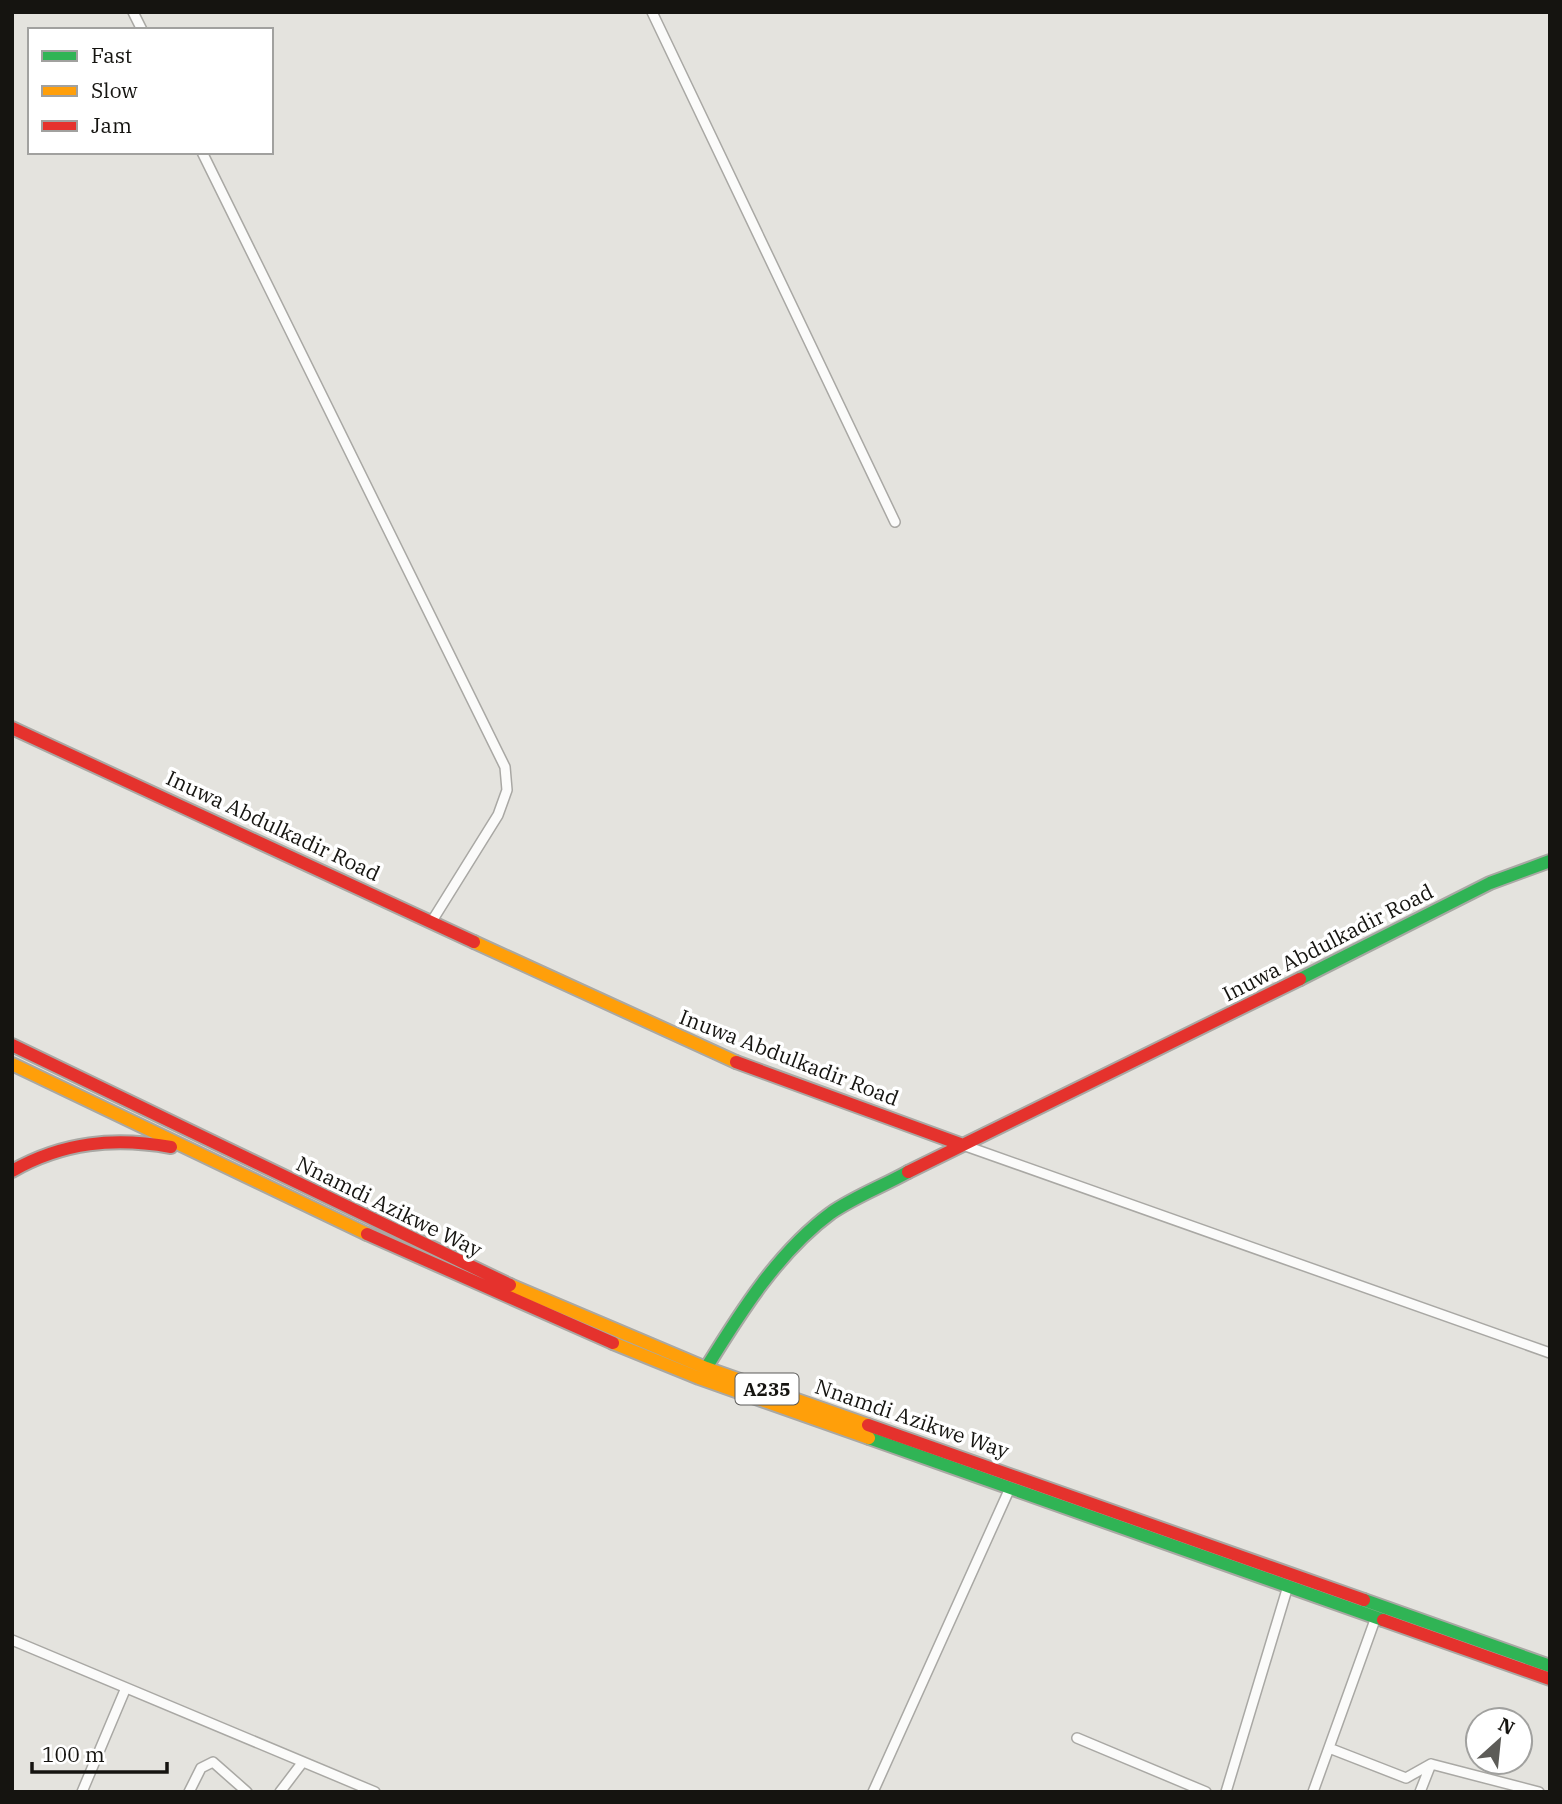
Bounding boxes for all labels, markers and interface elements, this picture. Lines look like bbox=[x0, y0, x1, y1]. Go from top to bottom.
legend bbox=[28, 28, 273, 154]
text: Fast bbox=[91, 41, 132, 69]
text: Slow bbox=[91, 76, 138, 104]
text: Jam bbox=[91, 111, 132, 139]
street label: Inuwa Abdulkadir Road bbox=[162, 763, 385, 887]
street label: Inuwa Abdulkadir Road bbox=[1217, 877, 1438, 1007]
street label: Inuwa Abdulkadir Road bbox=[676, 1002, 903, 1112]
street label: Nnamdi Azikwe Way bbox=[292, 1149, 488, 1264]
street label: Nnamdi Azikwe Way bbox=[812, 1372, 1014, 1465]
road number: A235 bbox=[736, 1373, 798, 1404]
north arrow bbox=[1464, 1706, 1534, 1776]
text: N bbox=[1495, 1712, 1519, 1740]
scale bar bbox=[32, 1730, 166, 1774]
text: 100 m bbox=[42, 1740, 105, 1768]

